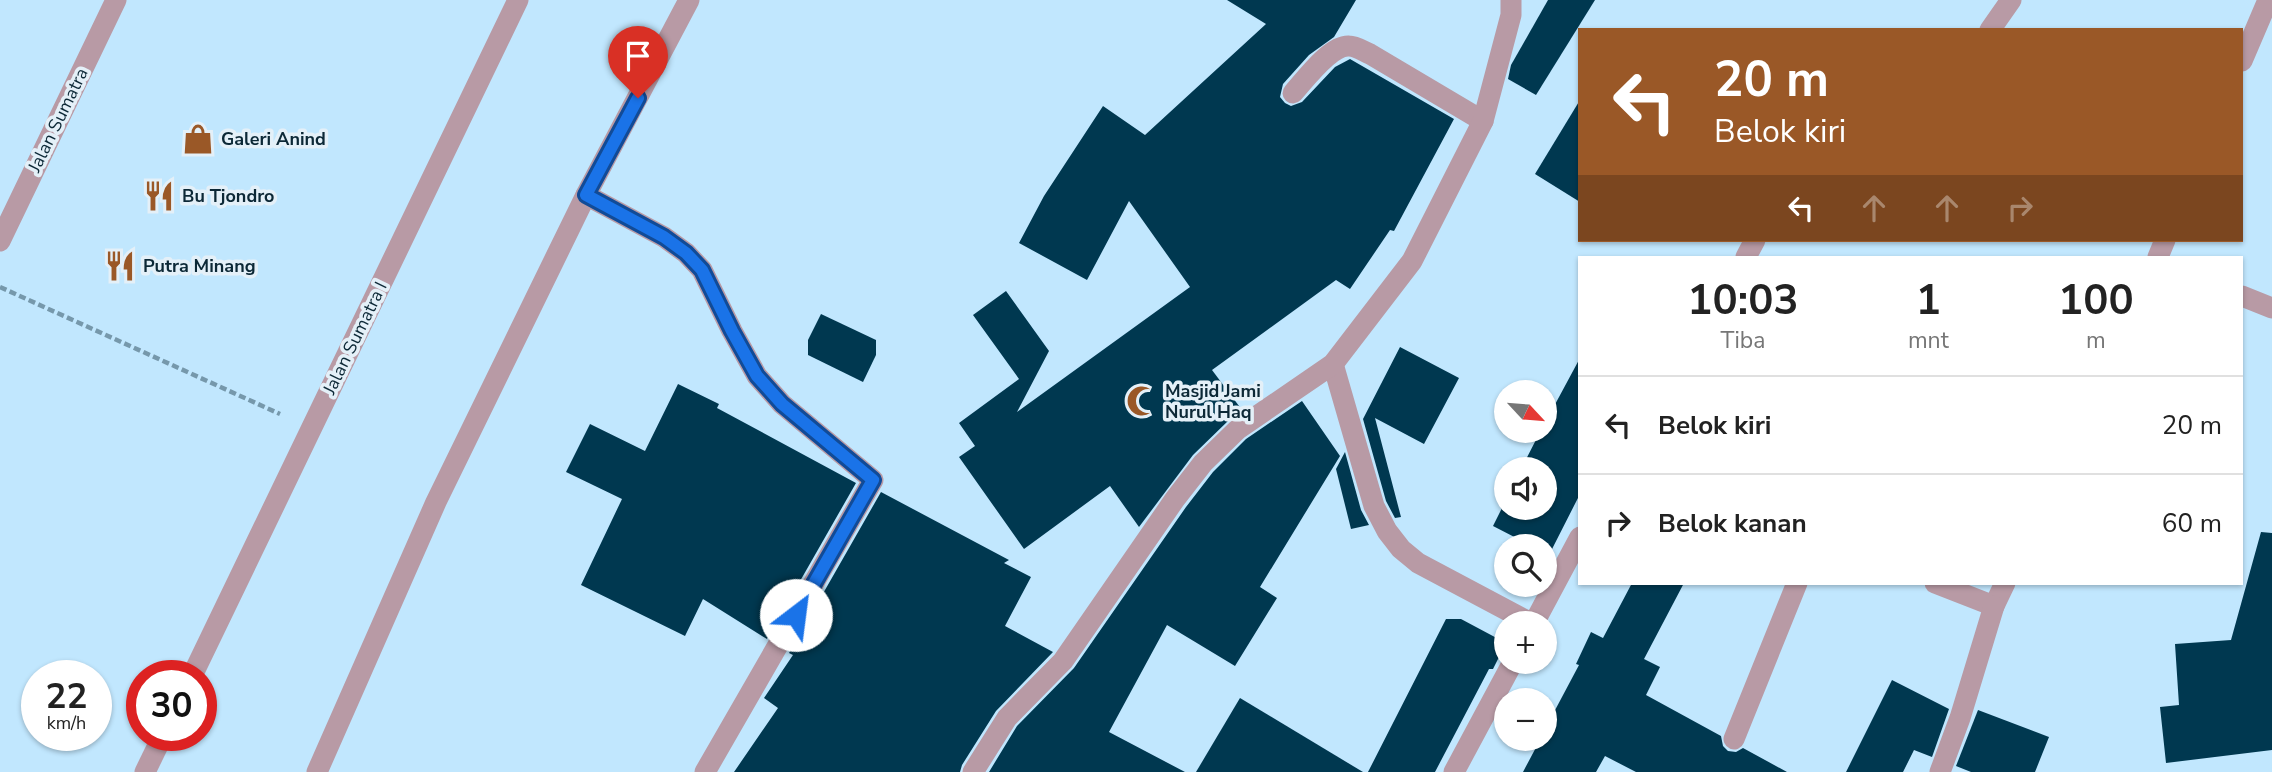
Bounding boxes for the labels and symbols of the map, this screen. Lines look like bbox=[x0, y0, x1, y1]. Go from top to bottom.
pin bbox=[608, 26, 668, 98]
street label: Jalan Sumatra bbox=[22, 64, 94, 177]
shop icon: Galeri Anind bbox=[181, 122, 215, 156]
place label: Galeri Anind bbox=[221, 127, 326, 151]
restaurant icon: Bu Tjondro bbox=[142, 179, 176, 213]
place label: Bu Tjondro bbox=[182, 184, 274, 208]
restaurant icon: Putra Minang bbox=[103, 249, 137, 283]
place label: Putra Minang bbox=[143, 254, 256, 278]
street label: Jalan Sumatra I bbox=[317, 278, 393, 399]
place label: Masjid Jami Nurul Haq bbox=[1165, 379, 1261, 424]
north arrow bbox=[1494, 380, 1558, 443]
mosque icon: Masjid Jami Nurul Haq bbox=[1125, 384, 1159, 418]
position arrow bbox=[759, 578, 833, 652]
speed limit sign: 30 bbox=[126, 660, 217, 751]

